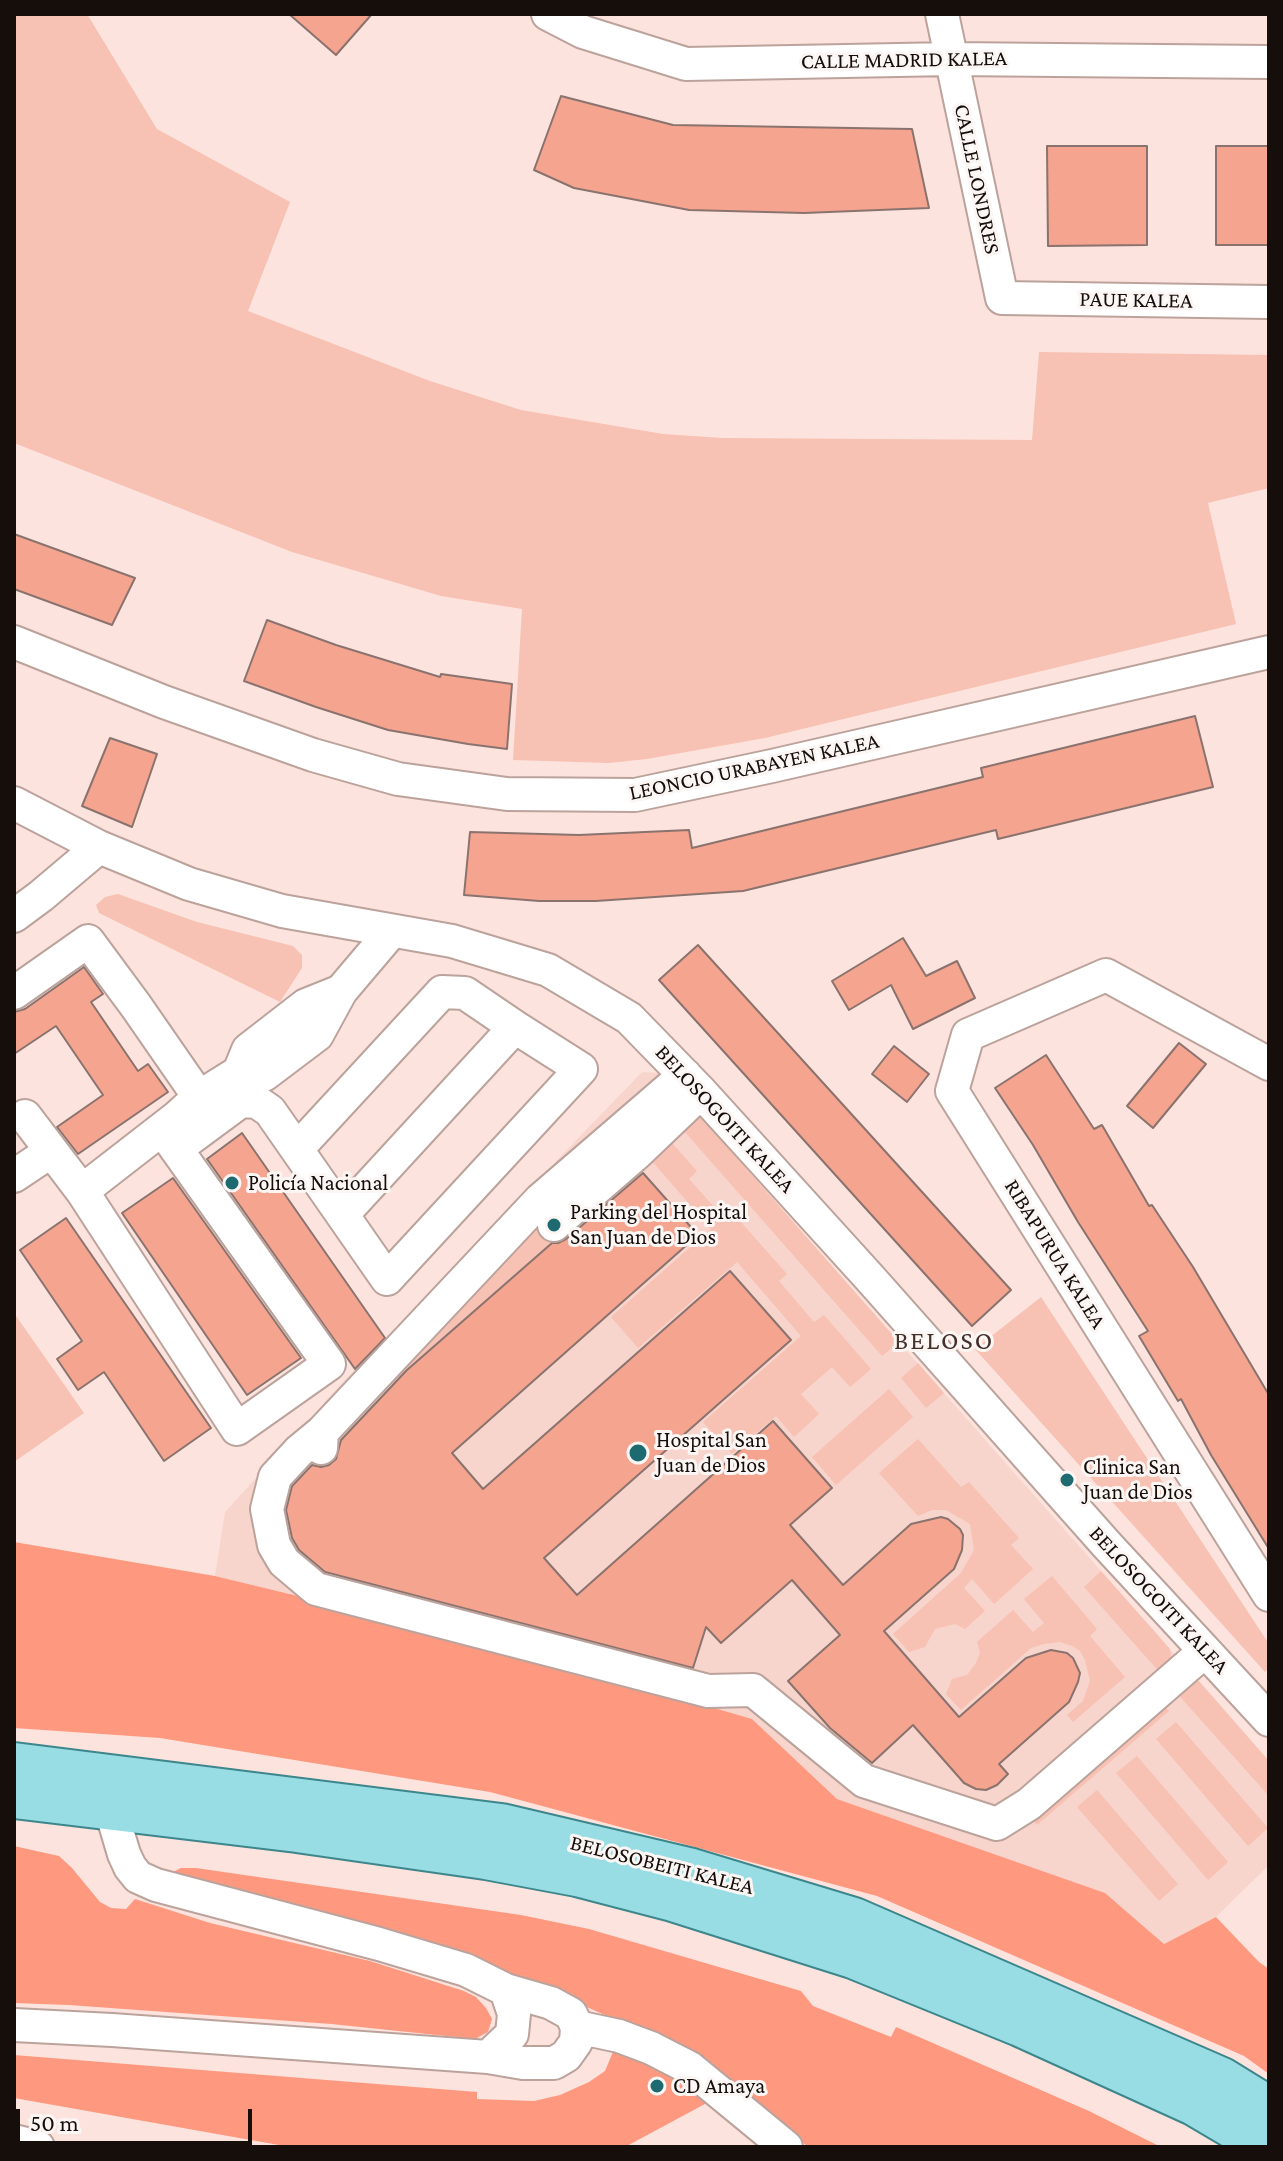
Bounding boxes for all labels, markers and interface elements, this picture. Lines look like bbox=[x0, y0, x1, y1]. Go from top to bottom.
street label: CALLE MADRID KALEA bbox=[801, 45, 1007, 75]
street label: CALLE LONDRES bbox=[948, 102, 1006, 256]
street label: PAUE KALEA bbox=[1079, 286, 1193, 314]
street label: LEONCIO URABAYEN KALEA bbox=[627, 728, 881, 806]
street label: BELOSOGOITI KALEA bbox=[650, 1039, 800, 1199]
place label: Policía Nacional bbox=[248, 1170, 388, 1196]
marker: Policía Nacional bbox=[223, 1174, 241, 1192]
street label: RIBAPURUA KALEA bbox=[998, 1174, 1112, 1334]
place label: Parking del Hospital San Juan de Dios bbox=[570, 1199, 747, 1250]
marker: Parking del Hospital San Juan de Dios bbox=[545, 1216, 563, 1234]
district label: BELOSO bbox=[894, 1325, 994, 1357]
place label: Hospital San Juan de Dios bbox=[656, 1427, 767, 1478]
marker: Hospital San Juan de Dios bbox=[627, 1442, 649, 1464]
place label: Clinica San Juan de Dios bbox=[1083, 1454, 1193, 1506]
marker: Clinica San Juan de Dios bbox=[1058, 1471, 1076, 1489]
street label: BELOSOGOITI KALEA bbox=[1084, 1520, 1234, 1680]
street label: BELOSOBEITI KALEA bbox=[568, 1829, 756, 1901]
place label: CD Amaya bbox=[673, 2073, 765, 2099]
marker: CD Amaya bbox=[648, 2077, 666, 2095]
scale bar bbox=[20, 2093, 256, 2143]
text: 50 m bbox=[30, 2109, 79, 2136]

